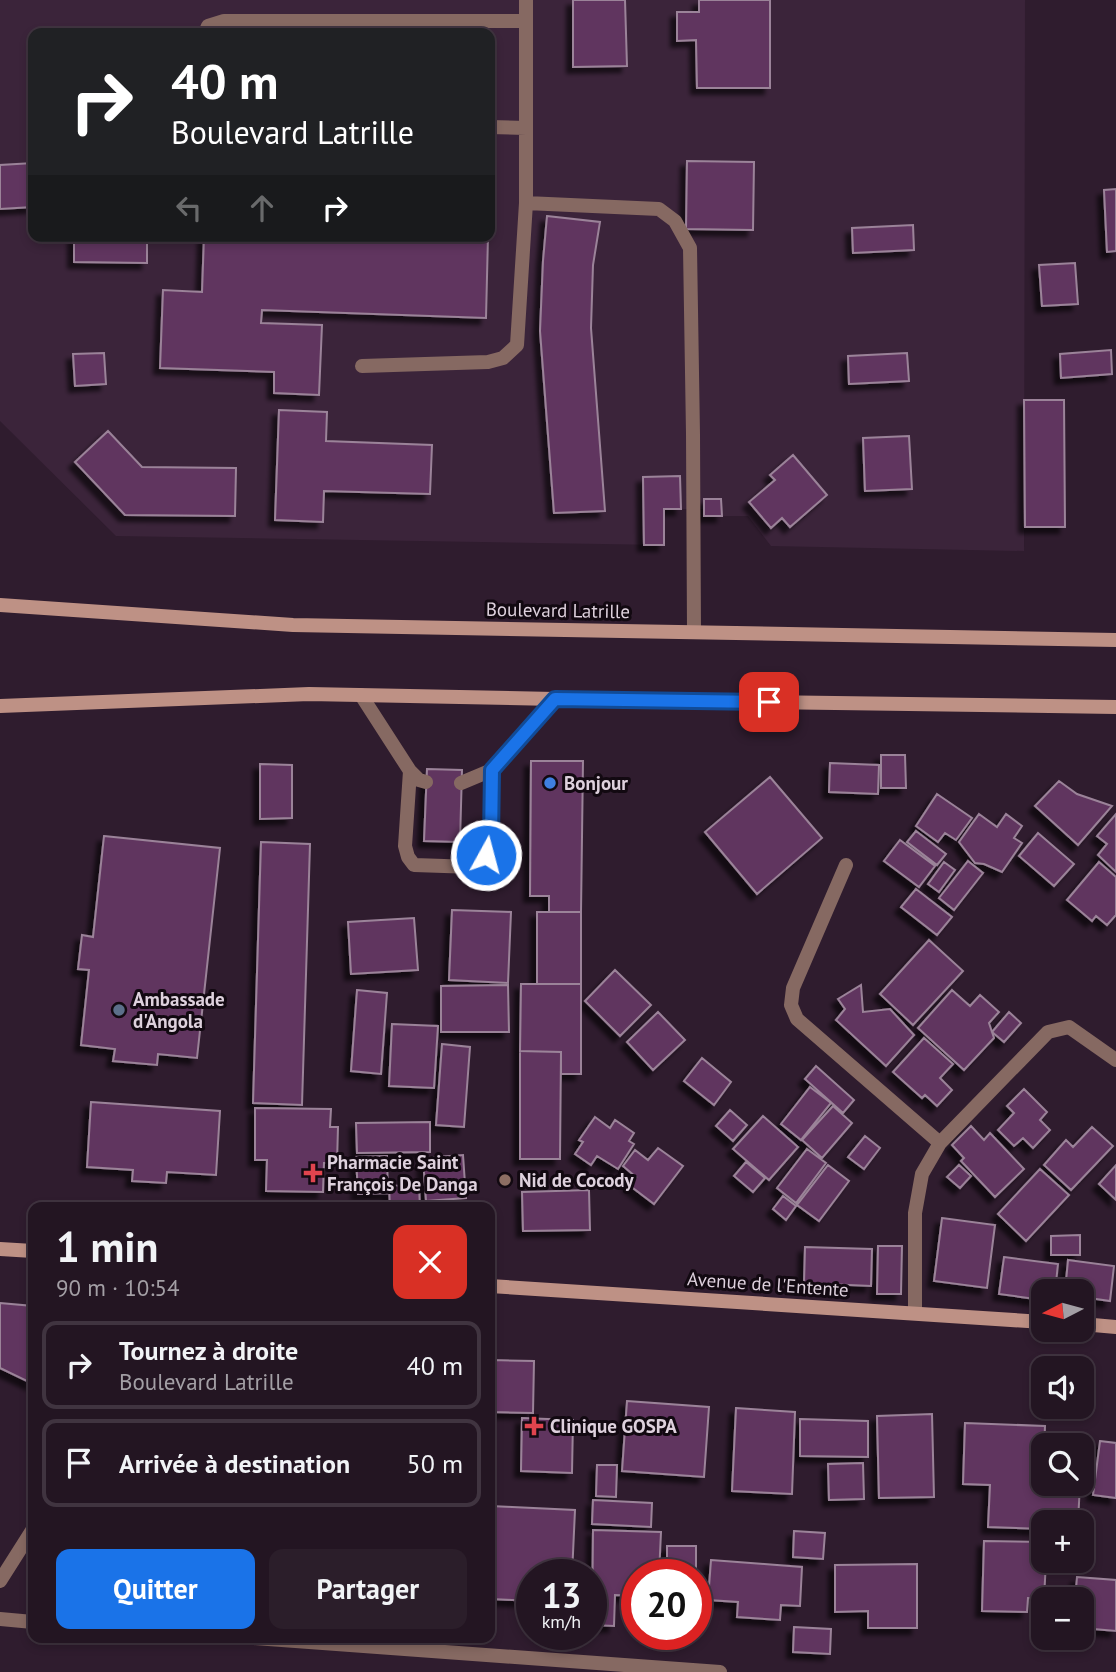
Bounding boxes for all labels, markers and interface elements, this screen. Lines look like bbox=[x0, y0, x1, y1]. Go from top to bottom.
text: 40 m bbox=[171, 49, 278, 113]
icon: right bbox=[56, 56, 147, 147]
text: Boulevard Latrille bbox=[171, 111, 414, 153]
icon: left bbox=[170, 189, 208, 227]
icon: ahead bbox=[243, 189, 281, 227]
icon: right bbox=[316, 189, 354, 227]
street label: Boulevard Latrille bbox=[486, 597, 630, 623]
pin bbox=[739, 672, 799, 732]
icon: arrive bbox=[750, 683, 788, 721]
place label: Bonjour bbox=[564, 771, 628, 795]
marker: Bonjour bbox=[542, 775, 558, 791]
position arrow bbox=[449, 818, 523, 892]
place label: Ambassade d'Angola bbox=[133, 987, 225, 1033]
marker: Ambassade d'Angola bbox=[111, 1002, 127, 1018]
place label: Pharmacie Saint François De Danga bbox=[327, 1150, 478, 1196]
marker: Pharmacie Saint François De Danga bbox=[305, 1165, 321, 1181]
place label: Nid de Cocody bbox=[519, 1168, 635, 1192]
marker: Nid de Cocody bbox=[497, 1172, 513, 1188]
text: 1 min bbox=[56, 1219, 158, 1274]
button: close bbox=[393, 1225, 467, 1299]
street label: Avenue de l'Entente bbox=[686, 1266, 850, 1302]
text: 90 m · 10:54 bbox=[56, 1273, 180, 1302]
north arrow bbox=[1031, 1279, 1094, 1342]
map controls bbox=[1031, 1279, 1094, 1650]
text: Tournez à droite bbox=[119, 1334, 298, 1367]
icon: right bbox=[60, 1346, 98, 1384]
text: 40 m bbox=[407, 1349, 463, 1382]
button: sound bbox=[1031, 1356, 1094, 1419]
text: Boulevard Latrille bbox=[119, 1367, 294, 1396]
place label: Clinique GOSPA bbox=[550, 1414, 677, 1438]
marker: Clinique GOSPA bbox=[524, 1416, 544, 1436]
button: search bbox=[1031, 1433, 1094, 1496]
icon: arrive bbox=[60, 1444, 98, 1482]
text: Arrivée à destination bbox=[119, 1447, 350, 1480]
text: 50 m bbox=[407, 1447, 463, 1480]
button: + bbox=[1031, 1510, 1094, 1573]
button: Quitter bbox=[56, 1549, 255, 1629]
button: Partager bbox=[269, 1549, 467, 1629]
speed limit sign: 20 bbox=[621, 1559, 712, 1650]
text: 13 bbox=[542, 1572, 581, 1618]
button: − bbox=[1031, 1587, 1094, 1650]
text: km/h bbox=[542, 1610, 581, 1633]

